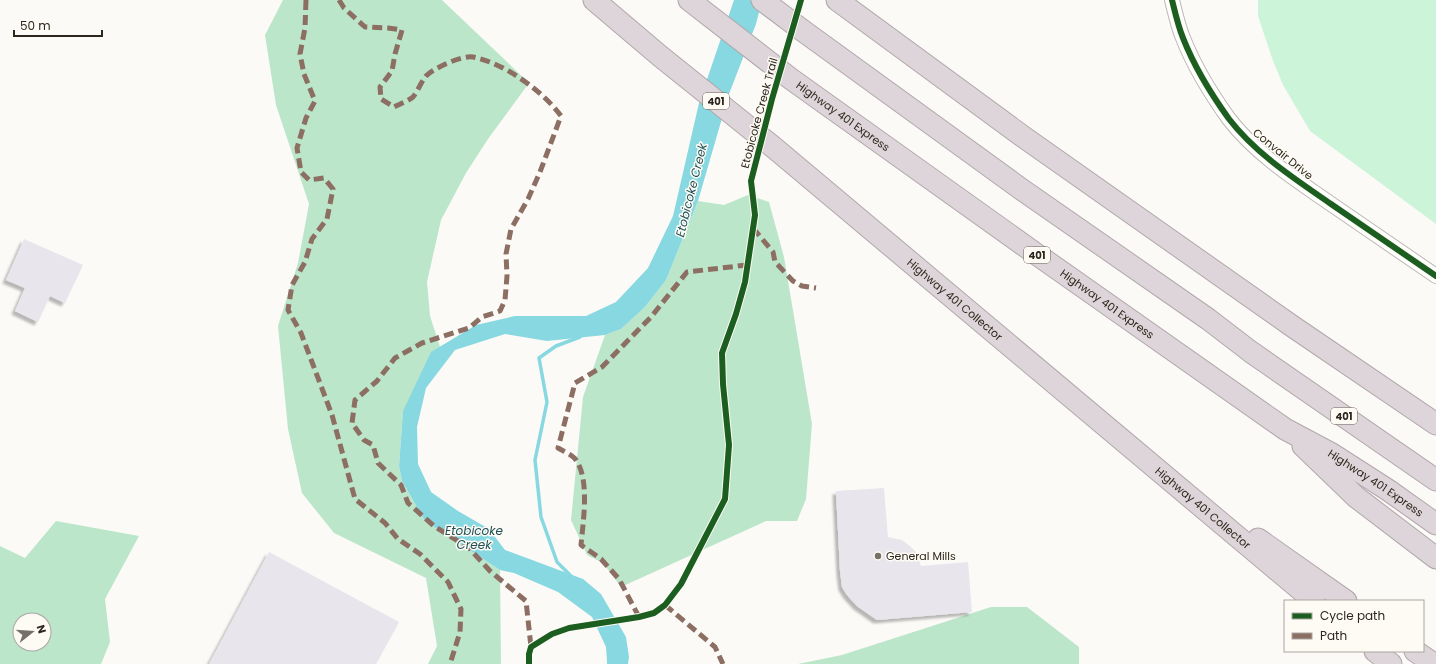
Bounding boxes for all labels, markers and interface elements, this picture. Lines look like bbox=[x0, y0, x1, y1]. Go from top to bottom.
scale bar bbox=[14, 12, 102, 38]
text: 50 m bbox=[20, 17, 51, 34]
street label: Etobicoke Creek Trail bbox=[737, 56, 781, 170]
street label: Highway 401 Express bbox=[793, 77, 893, 155]
road number: 401 bbox=[703, 93, 729, 109]
street label: Convair Drive bbox=[1249, 125, 1317, 183]
water label: Etobicoke Creek bbox=[671, 140, 711, 239]
road number: 401 bbox=[1024, 247, 1050, 263]
street label: Highway 401 Collector bbox=[904, 255, 1006, 344]
street label: Highway 401 Express bbox=[1057, 265, 1158, 343]
road number: 401 bbox=[1331, 408, 1357, 424]
street label: Highway 401 Express bbox=[1325, 445, 1427, 521]
street label: Highway 401 Collector bbox=[1152, 463, 1254, 553]
water label: Etobicoke Creek bbox=[445, 522, 503, 553]
place label: General Mills bbox=[886, 548, 956, 564]
marker: General Mills bbox=[873, 551, 883, 561]
legend bbox=[1284, 600, 1424, 652]
text: Cycle path bbox=[1320, 607, 1385, 624]
north arrow bbox=[12, 612, 52, 652]
text: N bbox=[33, 623, 50, 635]
text: Path bbox=[1320, 627, 1347, 644]

